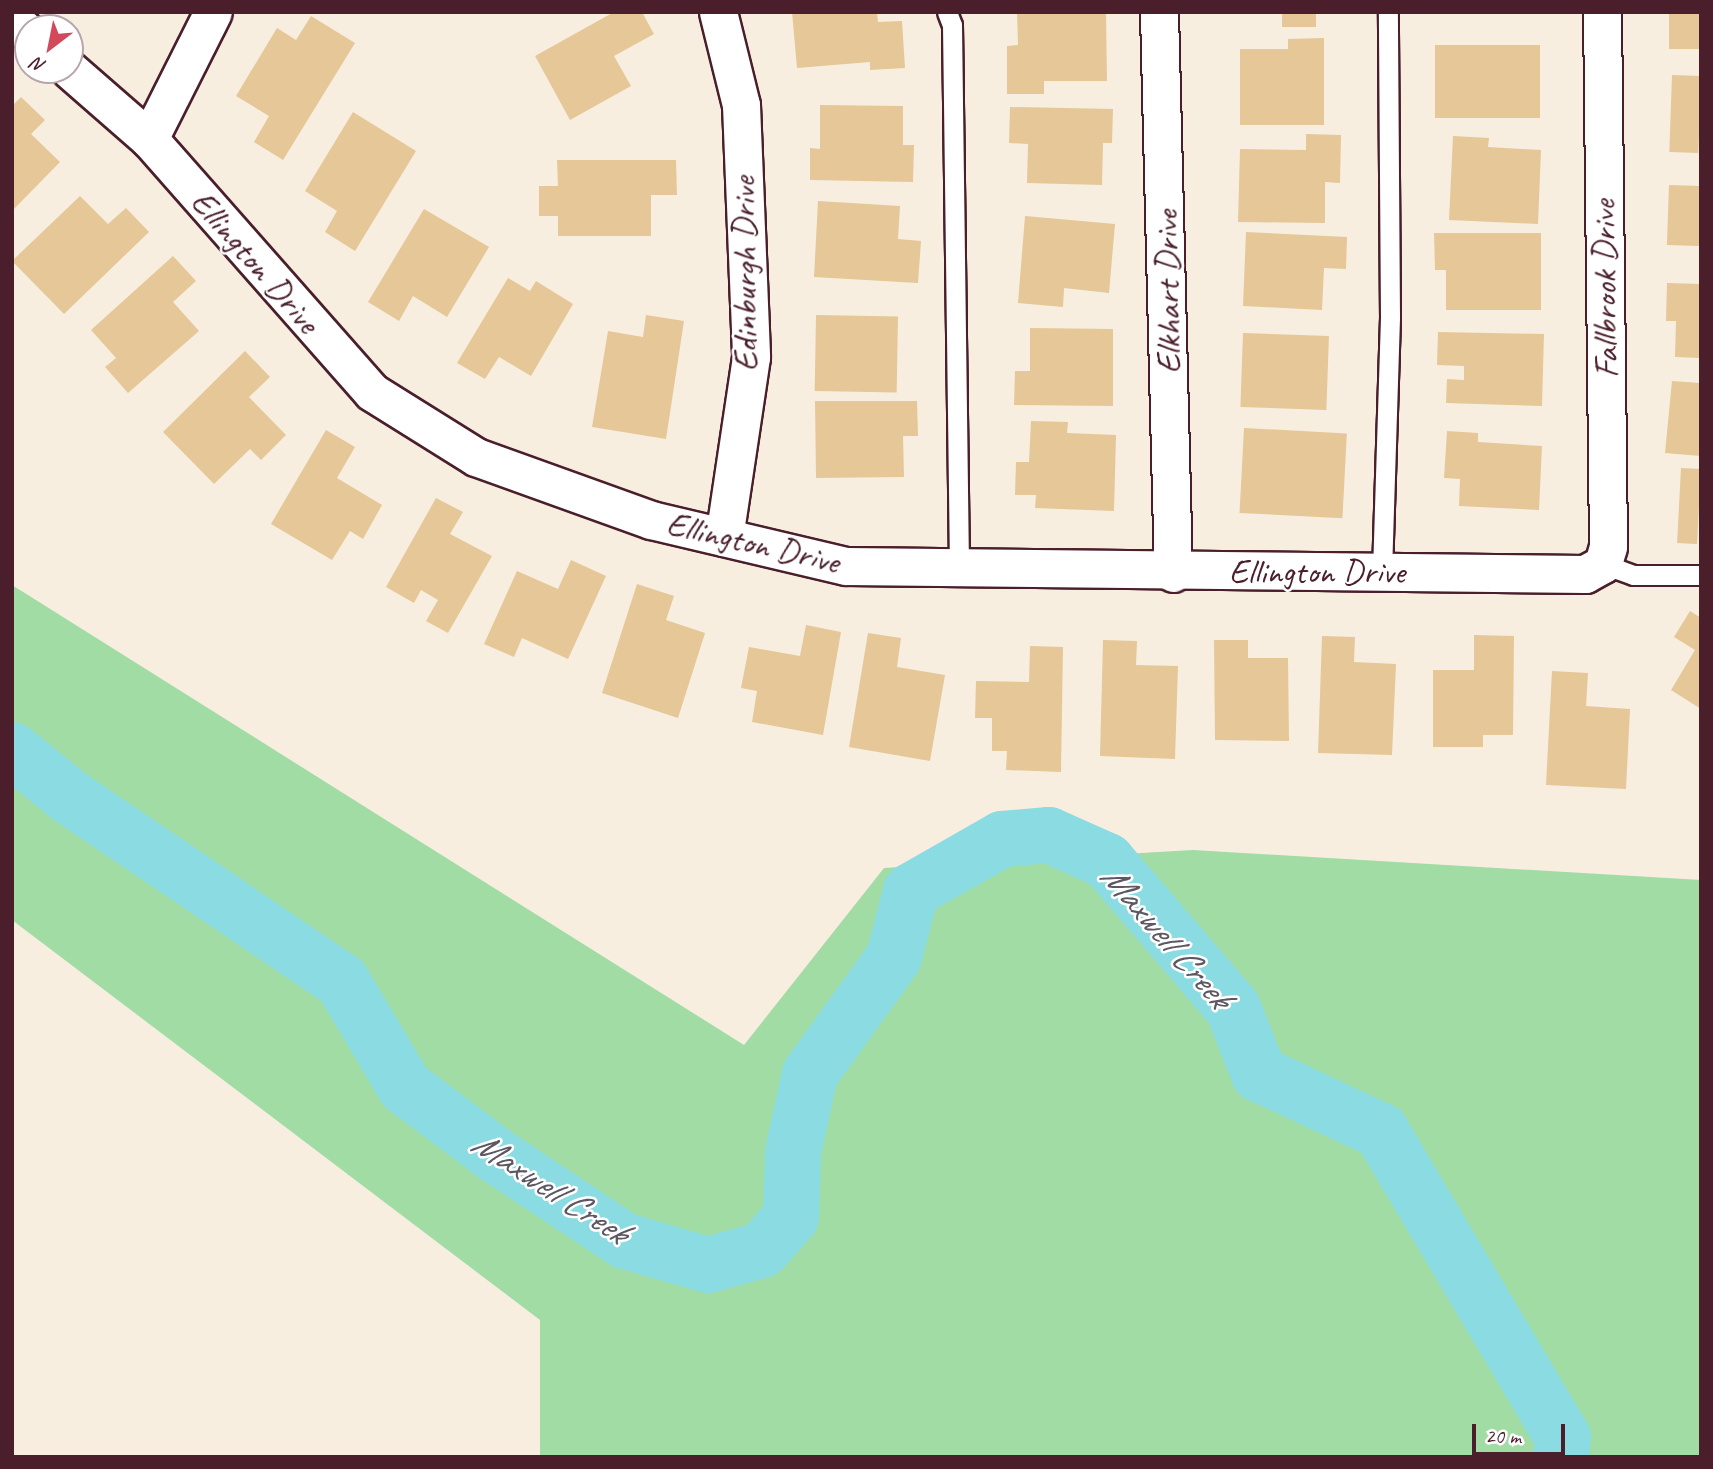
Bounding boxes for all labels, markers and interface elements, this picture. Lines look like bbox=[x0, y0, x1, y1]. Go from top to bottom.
north arrow bbox=[14, 14, 84, 84]
text: N bbox=[28, 52, 50, 78]
street label: Edinburgh Drive bbox=[722, 176, 768, 372]
street label: Ellington Drive bbox=[181, 182, 329, 342]
street label: Fallbrook Drive bbox=[1582, 199, 1628, 379]
street label: Elkhart Drive bbox=[1146, 210, 1190, 374]
street label: Ellington Drive bbox=[662, 503, 844, 583]
street label: Ellington Drive bbox=[1229, 551, 1405, 593]
water label: Maxwell Creek bbox=[1091, 855, 1241, 1017]
water label: Maxwell Creek bbox=[464, 1120, 636, 1254]
scale bar bbox=[1475, 1410, 1568, 1454]
text: 20 m bbox=[1485, 1423, 1521, 1449]

